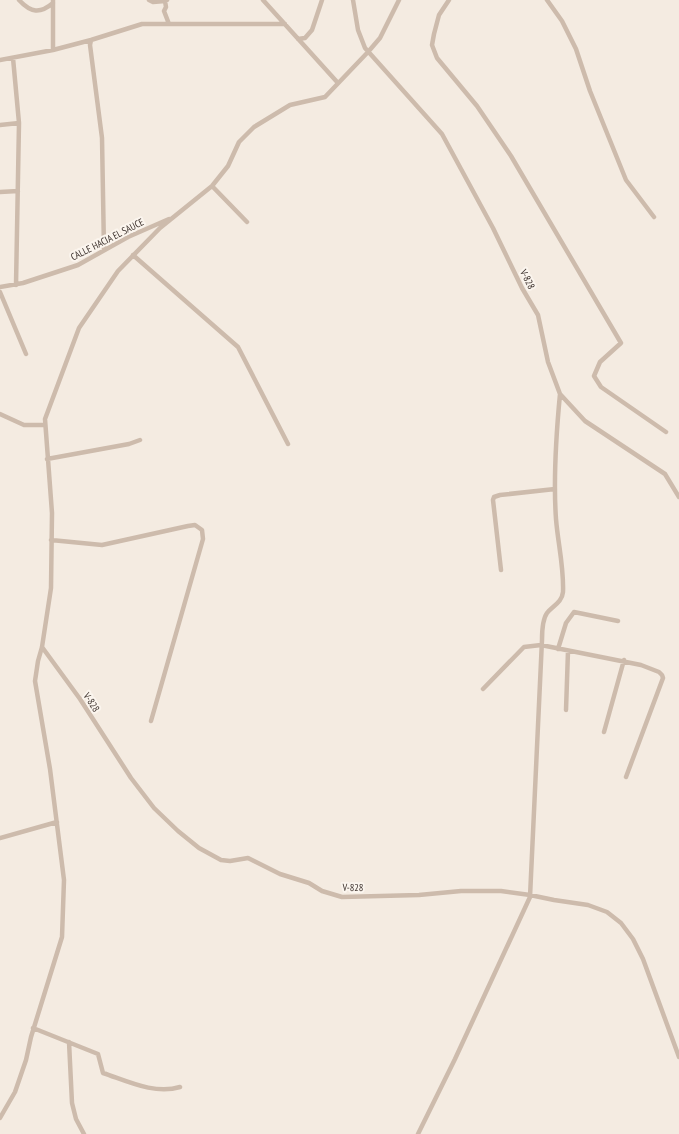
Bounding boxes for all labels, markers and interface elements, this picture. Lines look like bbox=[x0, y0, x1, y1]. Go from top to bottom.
street label: CALLE HACIA EL SAUCE bbox=[68, 215, 146, 263]
street label: V-828 bbox=[517, 266, 538, 291]
street label: V-828 bbox=[80, 689, 103, 714]
street label: V-828 bbox=[342, 881, 363, 894]

